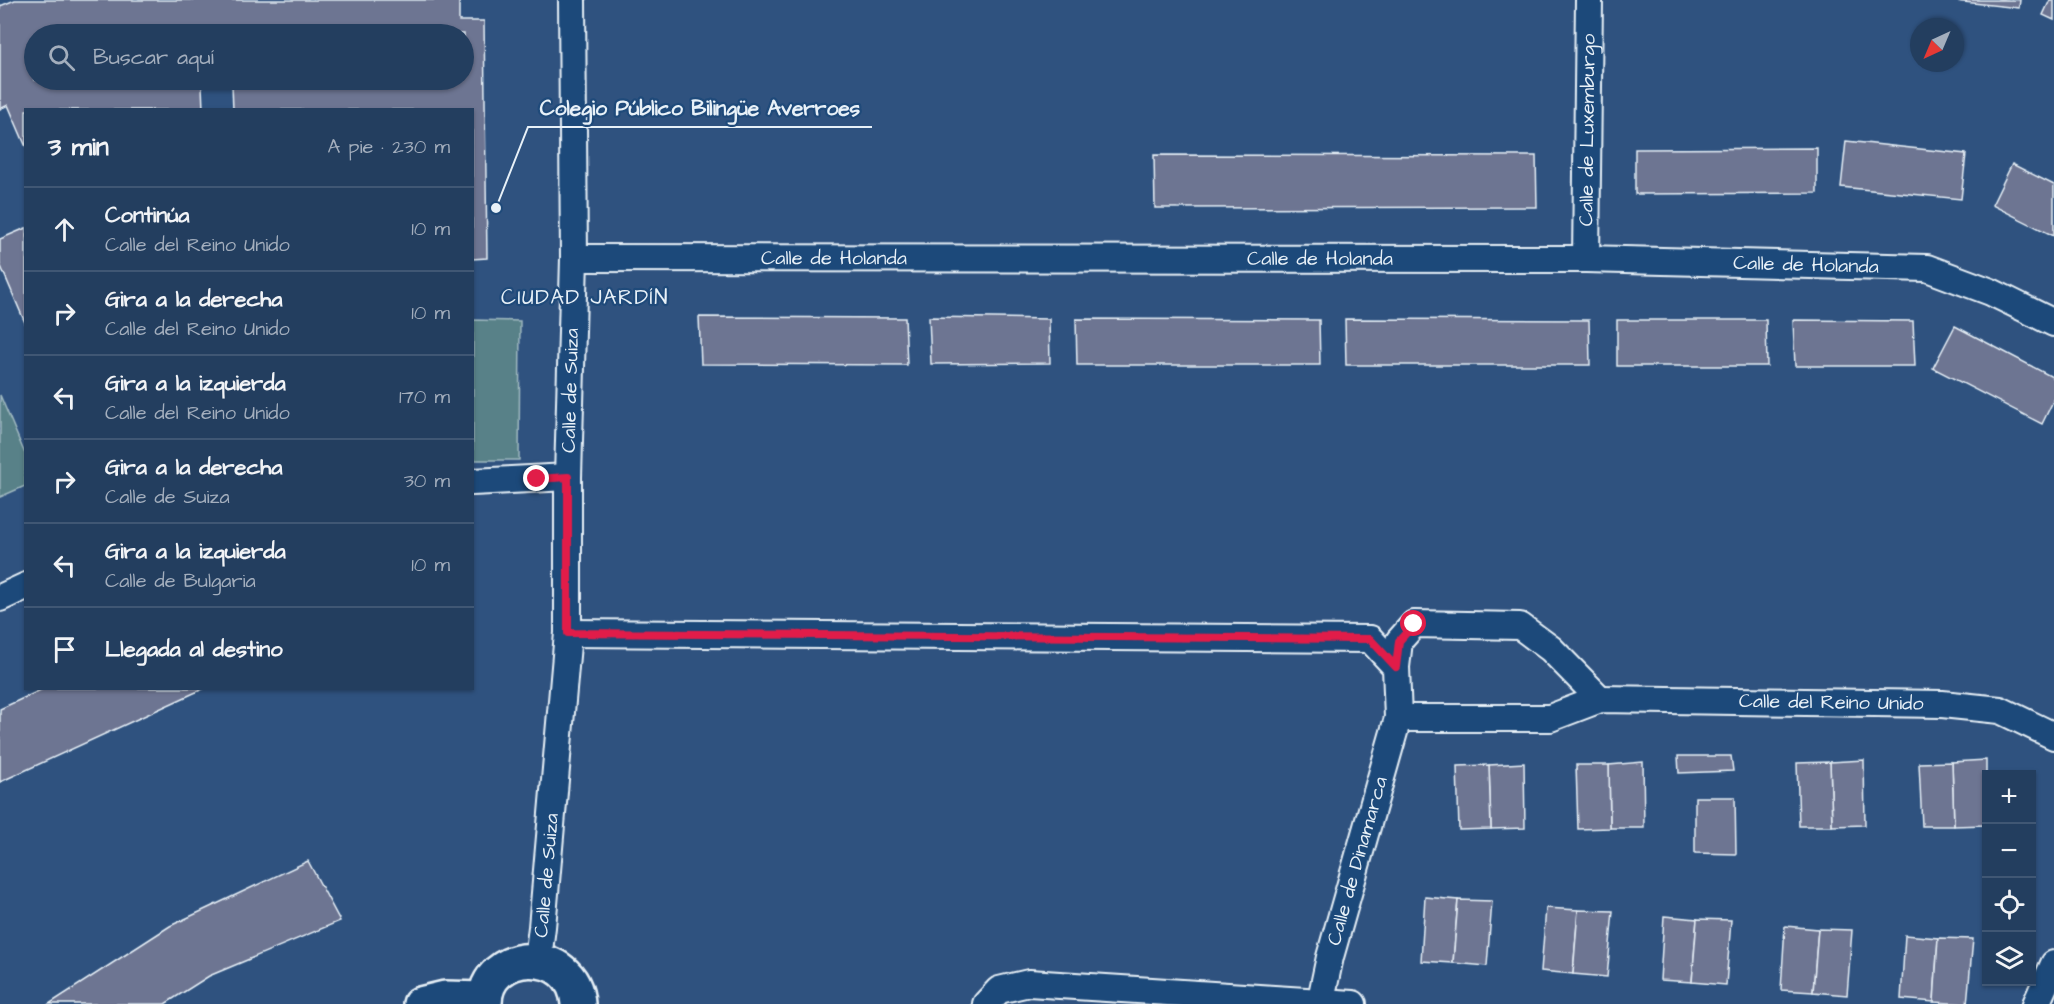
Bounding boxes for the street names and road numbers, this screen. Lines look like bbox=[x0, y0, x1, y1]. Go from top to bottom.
street label: Calle de Luxemburgo bbox=[1572, 34, 1603, 226]
street label: Calle de Holanda bbox=[761, 244, 907, 272]
street label: Calle de Holanda bbox=[1247, 245, 1393, 273]
street label: Calle de Holanda bbox=[1733, 249, 1879, 281]
street label: Calle de Suiza bbox=[555, 328, 586, 453]
street label: Calle del Reino Unido bbox=[1739, 687, 1924, 718]
street label: Calle de Dinamarca bbox=[1320, 773, 1395, 949]
street label: Calle de Suiza bbox=[527, 812, 566, 939]

